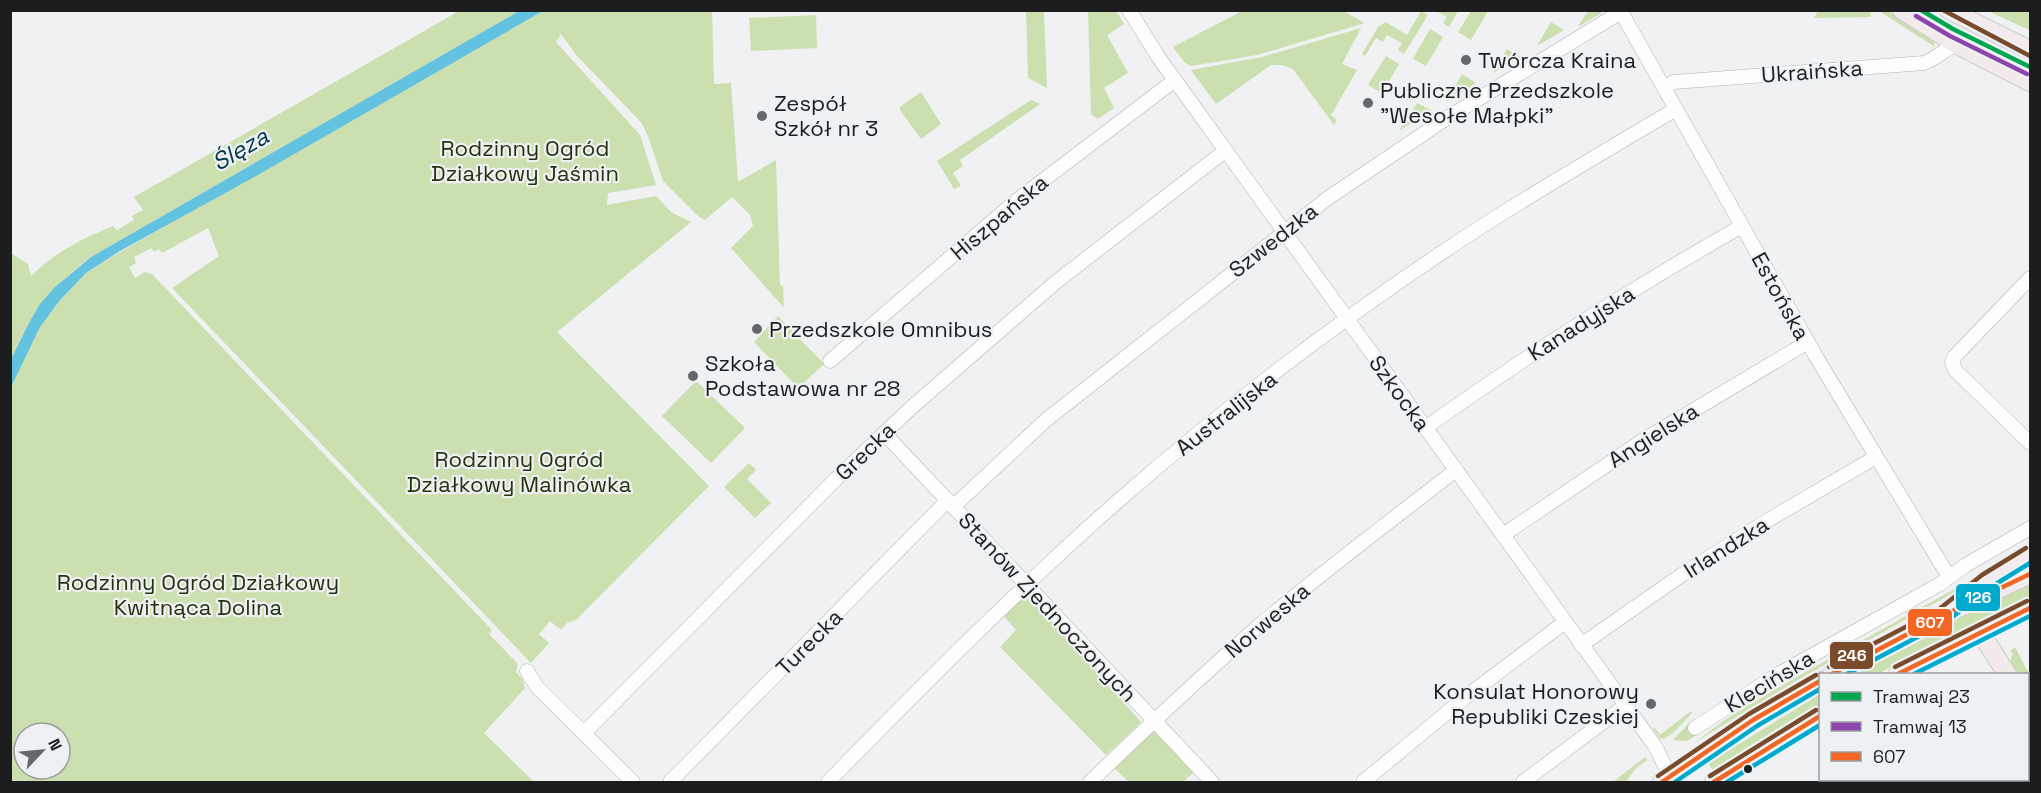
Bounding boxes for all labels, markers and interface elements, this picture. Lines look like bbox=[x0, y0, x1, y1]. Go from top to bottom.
place label: Twórcza Kraina bbox=[1478, 46, 1637, 74]
marker: Twórcza Kraina bbox=[1459, 53, 1473, 67]
street label: Ukraińska bbox=[1760, 53, 1864, 89]
place label: Publiczne Przedszkole "Wesołe Małpki" bbox=[1380, 76, 1614, 129]
place label: Zespół Szkół nr 3 bbox=[774, 89, 878, 142]
marker: Publiczne Przedszkole "Wesołe Małpki" bbox=[1361, 96, 1375, 110]
marker: Zespół Szkół nr 3 bbox=[755, 109, 769, 123]
water label: Ślęza bbox=[206, 120, 274, 178]
park label: Rodzinny Ogród Działkowy Jaśmin bbox=[431, 134, 619, 187]
street label: Hiszpańska bbox=[944, 168, 1054, 266]
street label: Szwedzka bbox=[1223, 196, 1323, 283]
street label: Estońska bbox=[1745, 247, 1817, 345]
street label: Kanadyjska bbox=[1522, 279, 1640, 367]
place label: Przedszkole Omnibus bbox=[769, 315, 992, 343]
marker: Przedszkole Omnibus bbox=[750, 322, 764, 336]
place label: Szkoła Podstawowa nr 28 bbox=[705, 349, 900, 402]
street label: Szkocka bbox=[1363, 349, 1437, 437]
street label: Australijska bbox=[1170, 364, 1283, 461]
marker: Szkoła Podstawowa nr 28 bbox=[686, 369, 700, 383]
street label: Angielska bbox=[1603, 396, 1704, 474]
street label: Grecka bbox=[829, 415, 901, 486]
park label: Rodzinny Ogród Działkowy Malinówka bbox=[407, 445, 632, 498]
street label: Stanów Zjednoczonych bbox=[953, 506, 1143, 708]
street label: Irlandzka bbox=[1678, 510, 1774, 584]
park label: Rodzinny Ogród Działkowy Kwitnąca Dolina bbox=[57, 568, 339, 621]
street label: Norweska bbox=[1219, 576, 1316, 664]
line badge: 126 bbox=[1955, 583, 2001, 612]
text: 126 bbox=[1965, 587, 1991, 608]
street label: Turecka bbox=[770, 603, 848, 681]
line badge: 607 bbox=[1907, 608, 1953, 637]
text: 607 bbox=[1916, 612, 1945, 633]
line badge: 246 bbox=[1829, 641, 1874, 670]
street label: Klecińska bbox=[1719, 643, 1819, 719]
text: 246 bbox=[1837, 645, 1867, 666]
legend bbox=[1819, 673, 2029, 781]
place label: Konsulat Honorowy Republiki Czeskiej bbox=[1433, 677, 1639, 730]
text: Tramwaj 23 bbox=[1873, 685, 1970, 708]
marker: Konsulat Honorowy Republiki Czeskiej bbox=[1644, 697, 1658, 711]
text: Tramwaj 13 bbox=[1873, 715, 1967, 738]
north arrow bbox=[12, 721, 72, 781]
text: N bbox=[43, 735, 67, 754]
text: 607 bbox=[1873, 745, 1905, 768]
unlabelled marker bbox=[1742, 763, 1754, 775]

